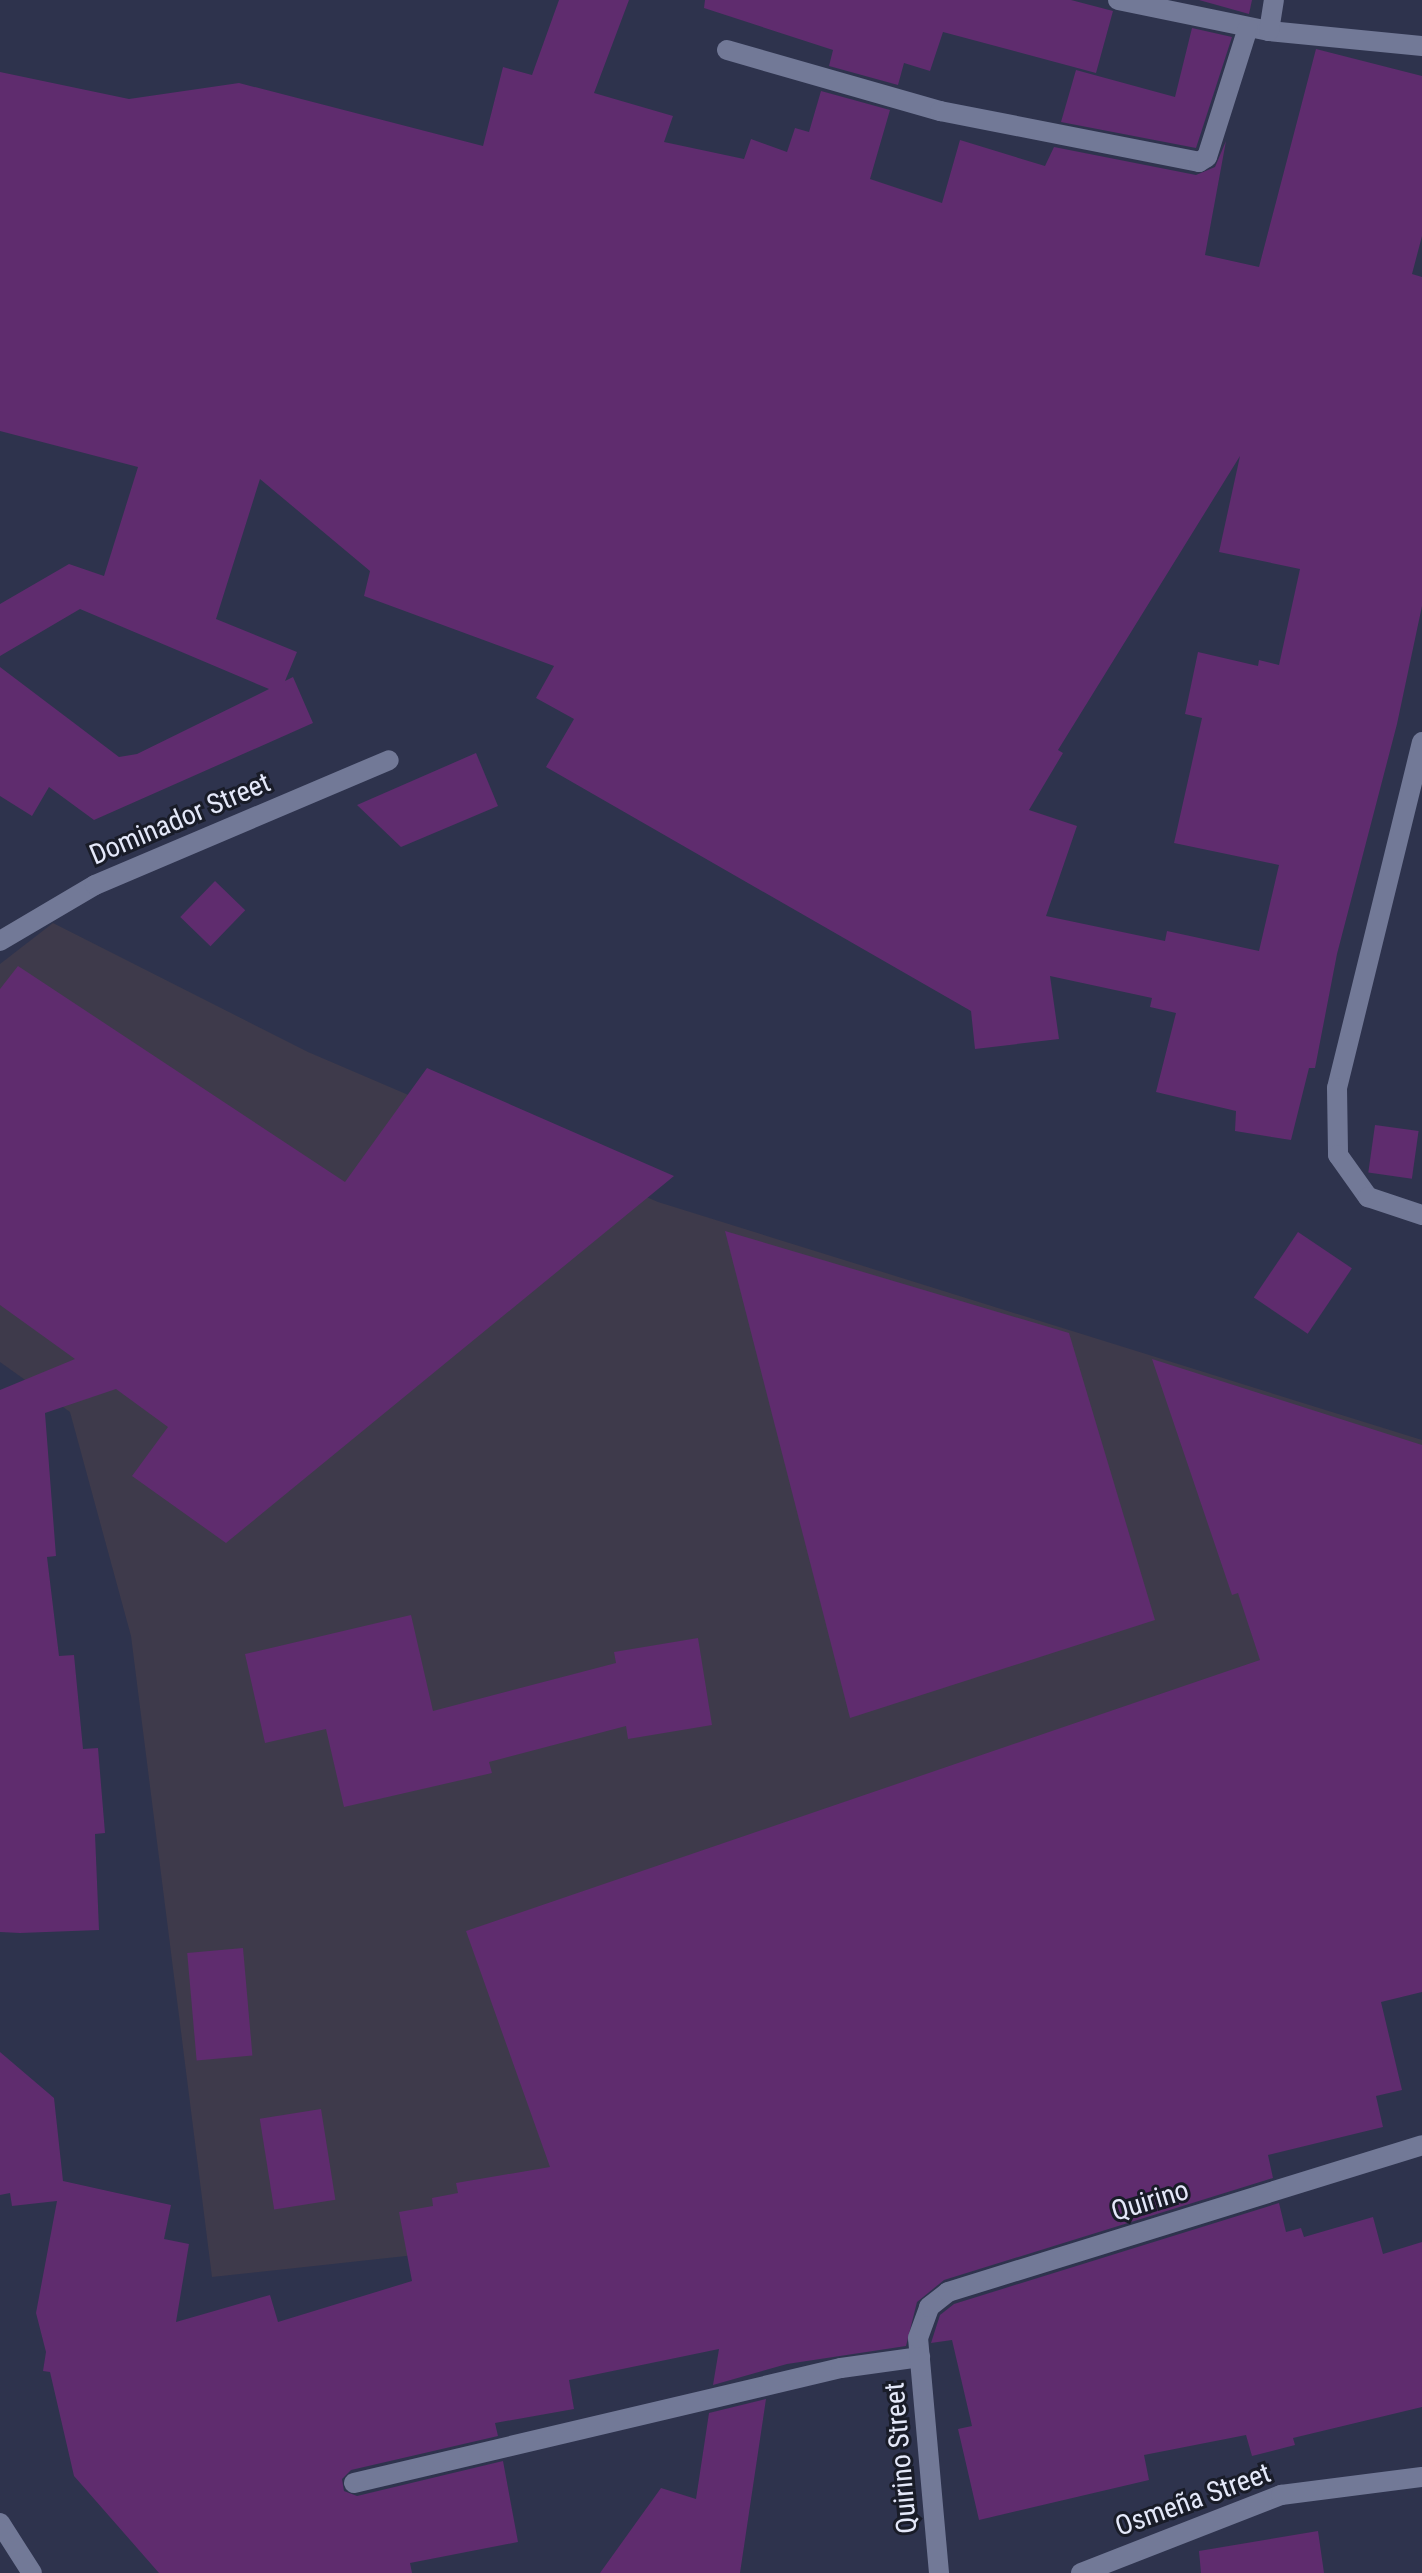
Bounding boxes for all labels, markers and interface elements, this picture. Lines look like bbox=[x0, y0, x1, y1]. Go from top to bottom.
street label: Dominador Street bbox=[85, 766, 275, 872]
street label: Quirino bbox=[1107, 2173, 1193, 2229]
street label: Quirino Street bbox=[878, 2381, 924, 2535]
street label: Osmeña Street bbox=[1111, 2456, 1275, 2544]

